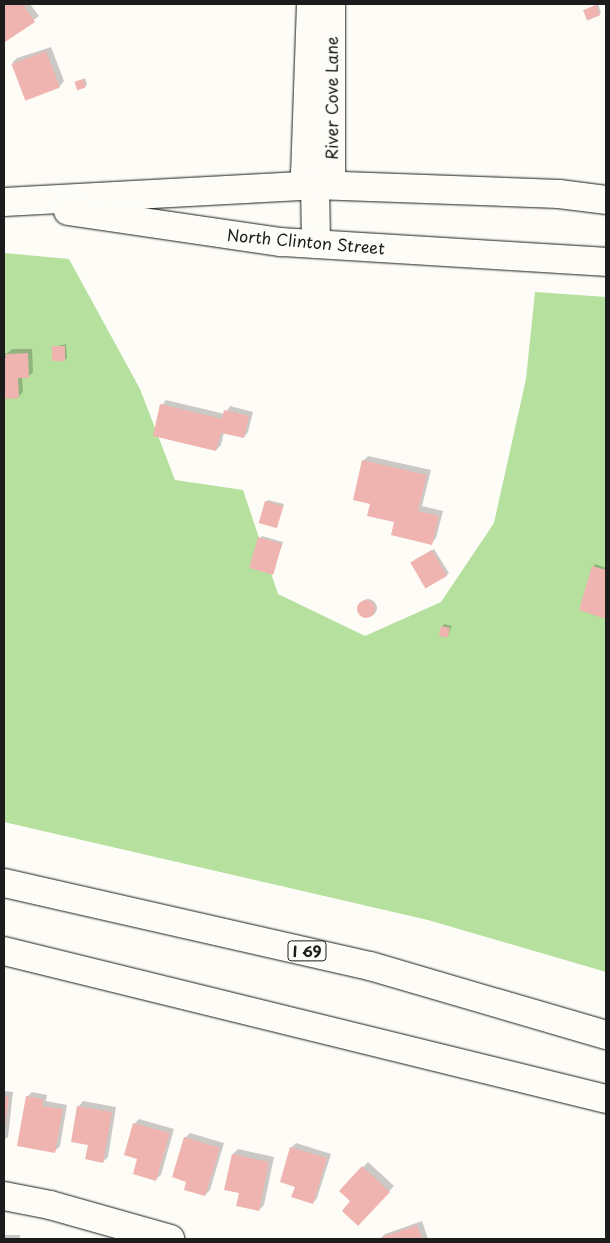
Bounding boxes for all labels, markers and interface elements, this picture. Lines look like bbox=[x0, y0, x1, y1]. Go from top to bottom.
street label: River Cove Lane bbox=[321, 36, 341, 160]
street label: North Clinton Street bbox=[226, 225, 386, 257]
road number: I 69 bbox=[287, 938, 327, 964]

